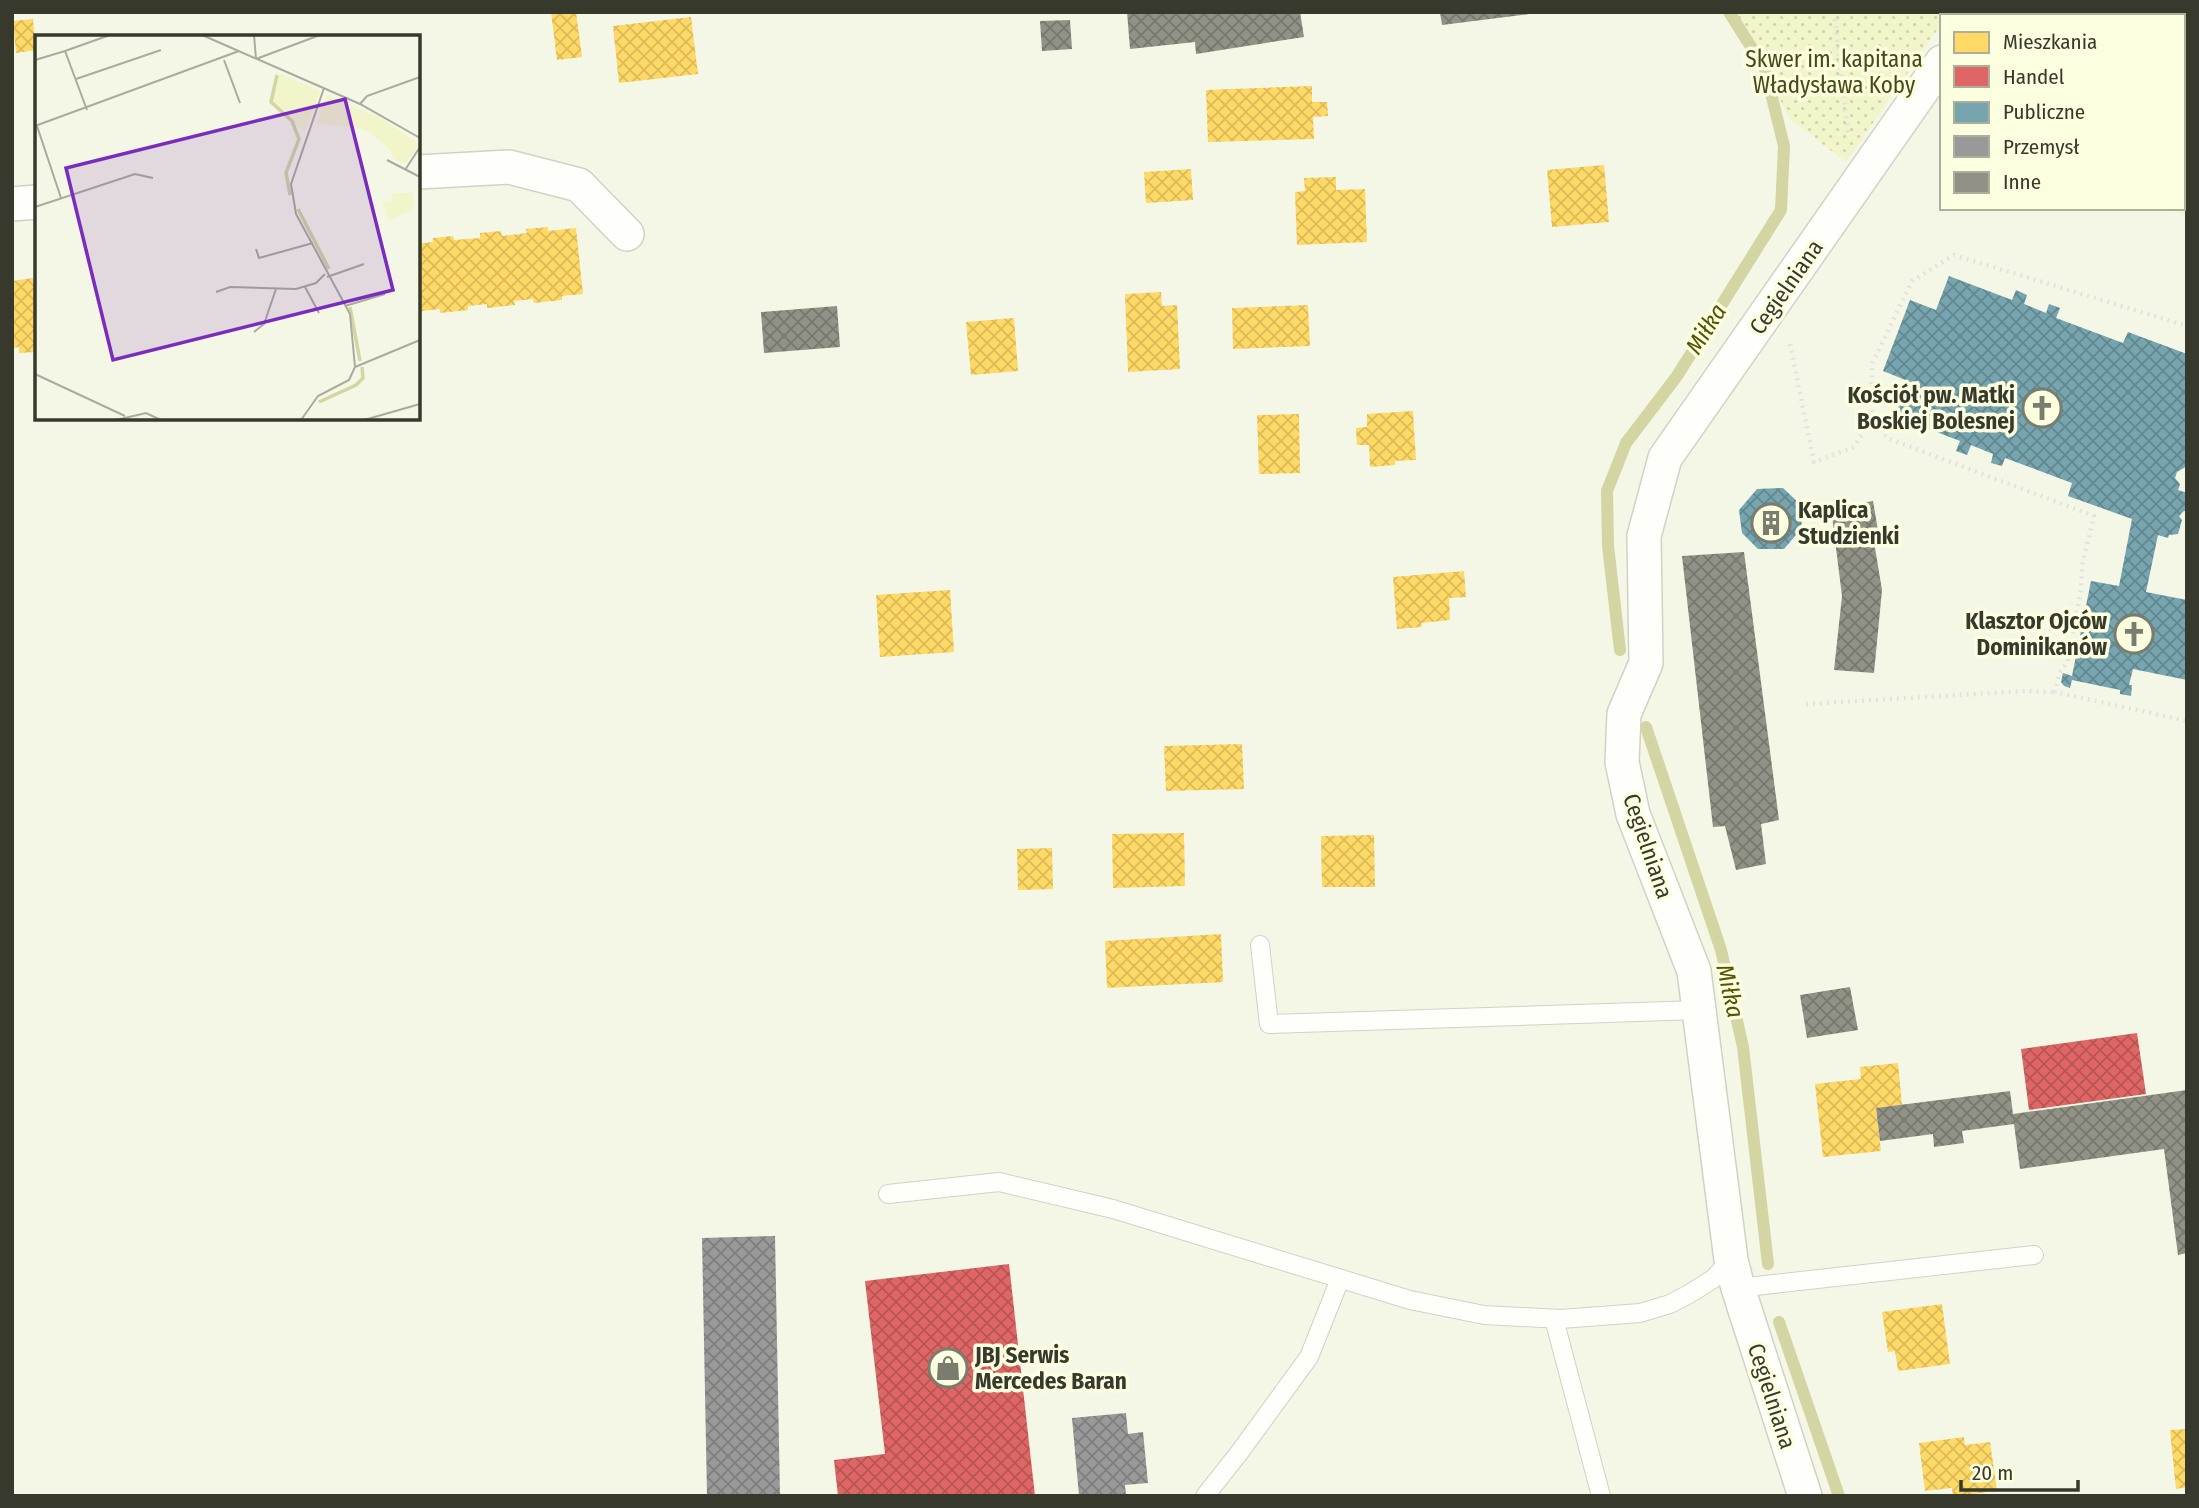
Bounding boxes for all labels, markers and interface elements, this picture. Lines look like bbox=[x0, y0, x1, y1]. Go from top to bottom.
legend bbox=[1940, 14, 2185, 210]
text: Mieszkania bbox=[2003, 29, 2097, 55]
inset map bbox=[35, 35, 420, 420]
park label: Skwer im. kapitana Władysława Koby bbox=[1745, 45, 1923, 99]
text: Handel bbox=[2003, 64, 2065, 90]
text: Publiczne bbox=[2003, 99, 2085, 125]
text: Przemysł bbox=[2003, 134, 2080, 160]
text: Inne bbox=[2003, 169, 2041, 195]
street label: Cegielniana bbox=[1743, 234, 1829, 340]
water label: Miłka bbox=[1680, 299, 1732, 359]
place label: Kościół pw. Matki Boskiej Bolesnej bbox=[1847, 381, 2015, 435]
church icon: Kościół pw. Matki Boskiej Bolesnej bbox=[2021, 387, 2063, 429]
place label: Kaplica Studzienki bbox=[1798, 496, 1899, 550]
building icon: Kaplica Studzienki bbox=[1750, 502, 1792, 544]
place label: Klasztor Ojców Dominikanów bbox=[1965, 607, 2107, 661]
church icon: Klasztor Ojców Dominikanów bbox=[2113, 613, 2155, 655]
street label: Cegielniana bbox=[1617, 790, 1679, 902]
water label: Miłka bbox=[1710, 962, 1750, 1020]
street label: Cegielniana bbox=[1742, 1340, 1802, 1452]
place label: JBJ Serwis Mercedes Baran bbox=[974, 1341, 1127, 1395]
shop icon: JBJ Serwis Mercedes Baran bbox=[927, 1347, 969, 1389]
scale bar bbox=[1961, 1448, 2078, 1492]
text: 20 m bbox=[1972, 1460, 2013, 1486]

